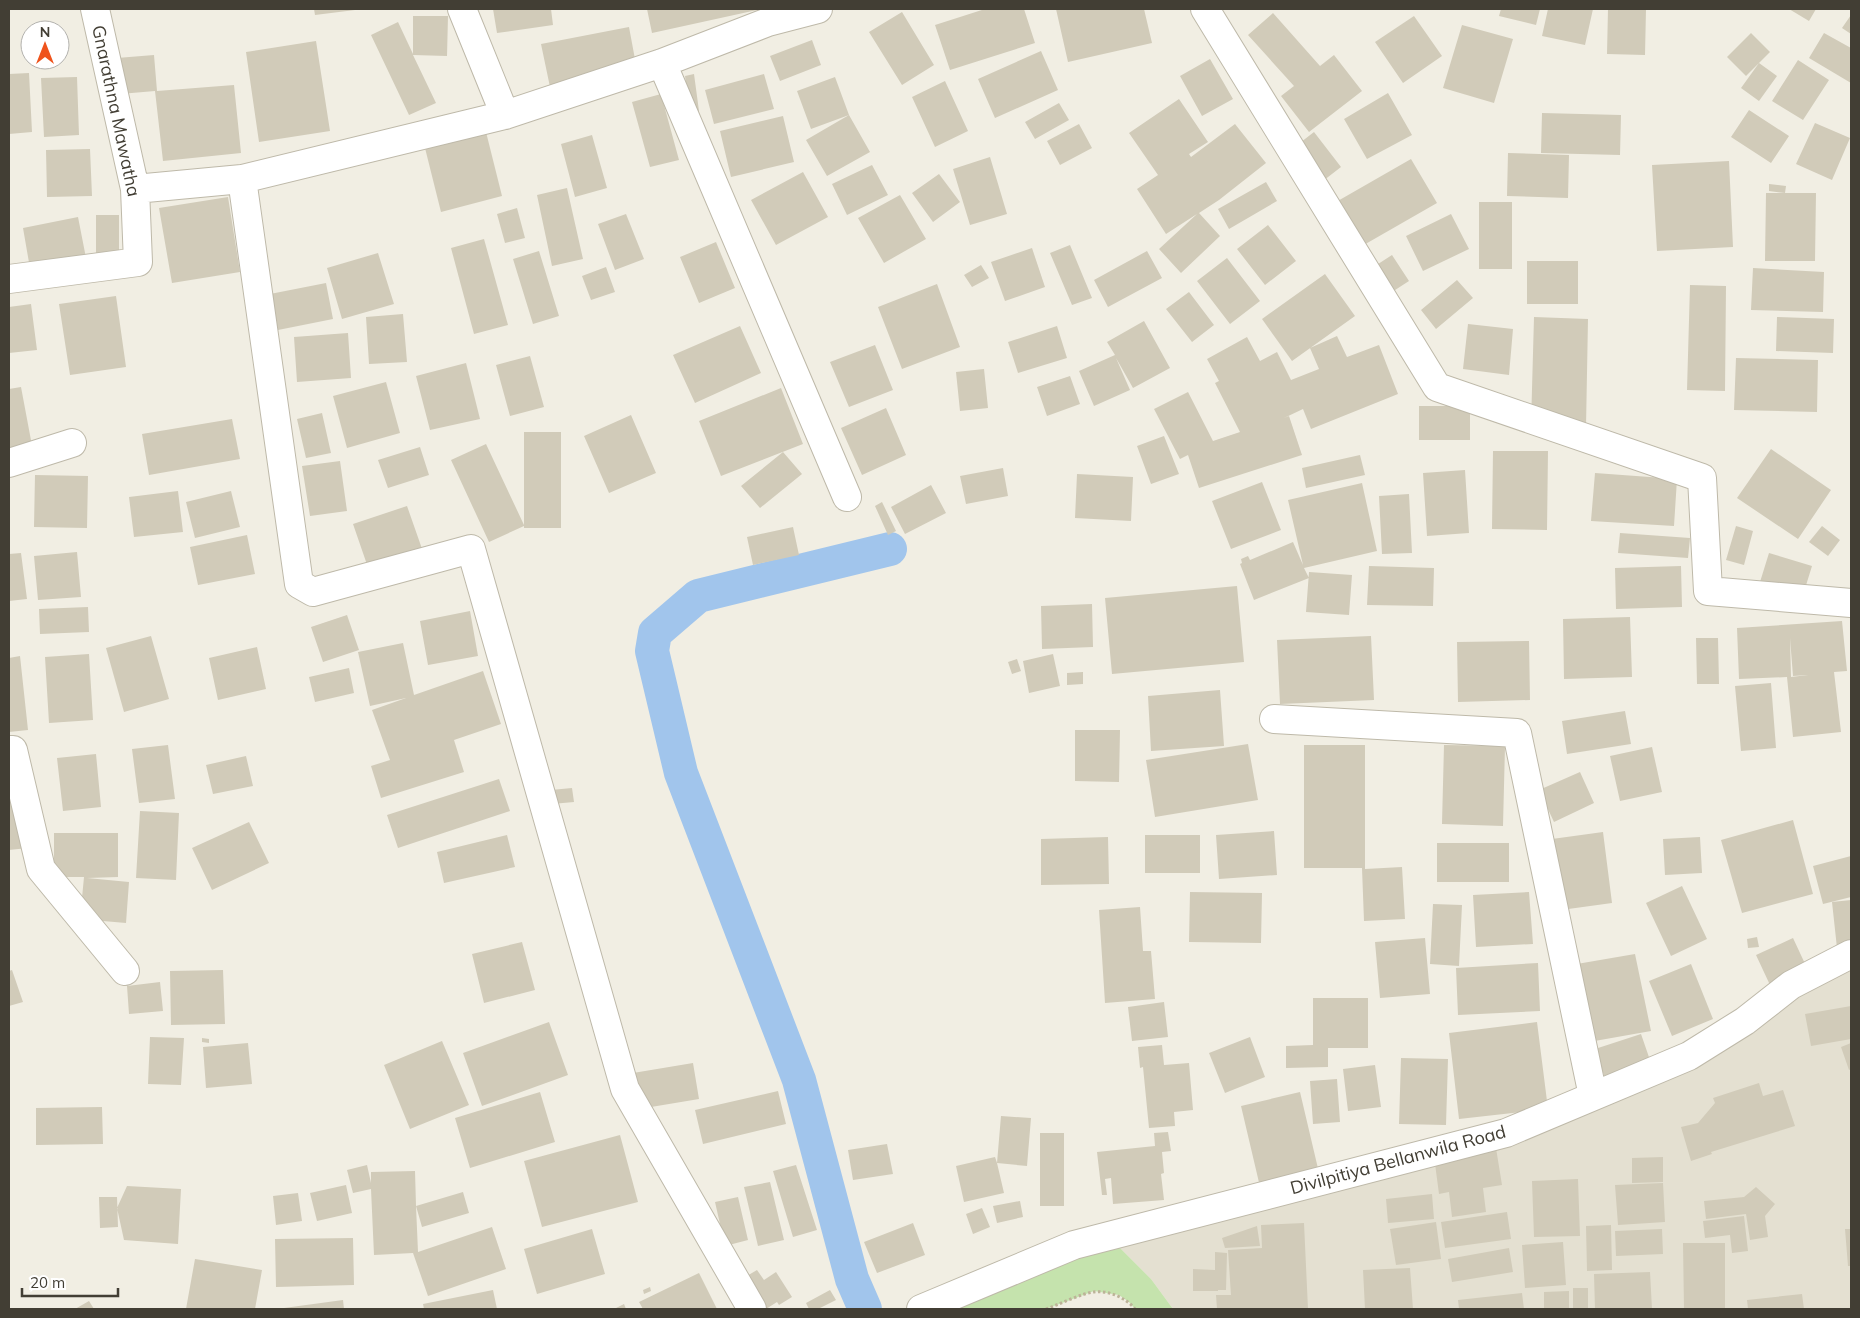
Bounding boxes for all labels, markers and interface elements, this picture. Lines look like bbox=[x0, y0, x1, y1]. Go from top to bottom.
north arrow bbox=[20, 20, 70, 70]
text: N bbox=[40, 23, 50, 41]
street label: Gnarathna Mawatha bbox=[87, 23, 146, 199]
street label: Divilpitiya Bellanwila Road bbox=[1288, 1120, 1508, 1199]
scale bar bbox=[22, 1266, 119, 1298]
text: 20 m bbox=[30, 1273, 65, 1292]

